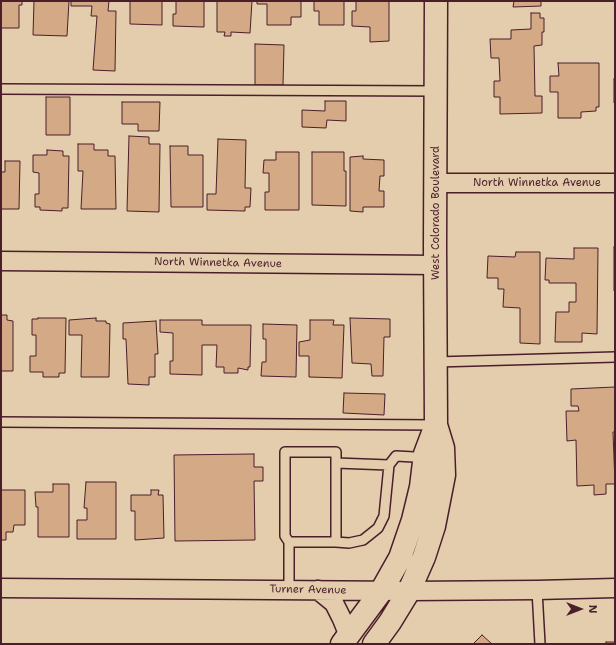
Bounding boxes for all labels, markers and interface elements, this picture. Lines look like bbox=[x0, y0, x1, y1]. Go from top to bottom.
street label: West Colorado Boulevard bbox=[429, 146, 443, 280]
street label: North Winnetka Avenue bbox=[473, 176, 601, 190]
street label: North Winnetka Avenue bbox=[154, 255, 282, 271]
street label: Turner Avenue bbox=[269, 583, 347, 597]
north arrow bbox=[560, 589, 600, 629]
text: N bbox=[585, 605, 600, 613]

